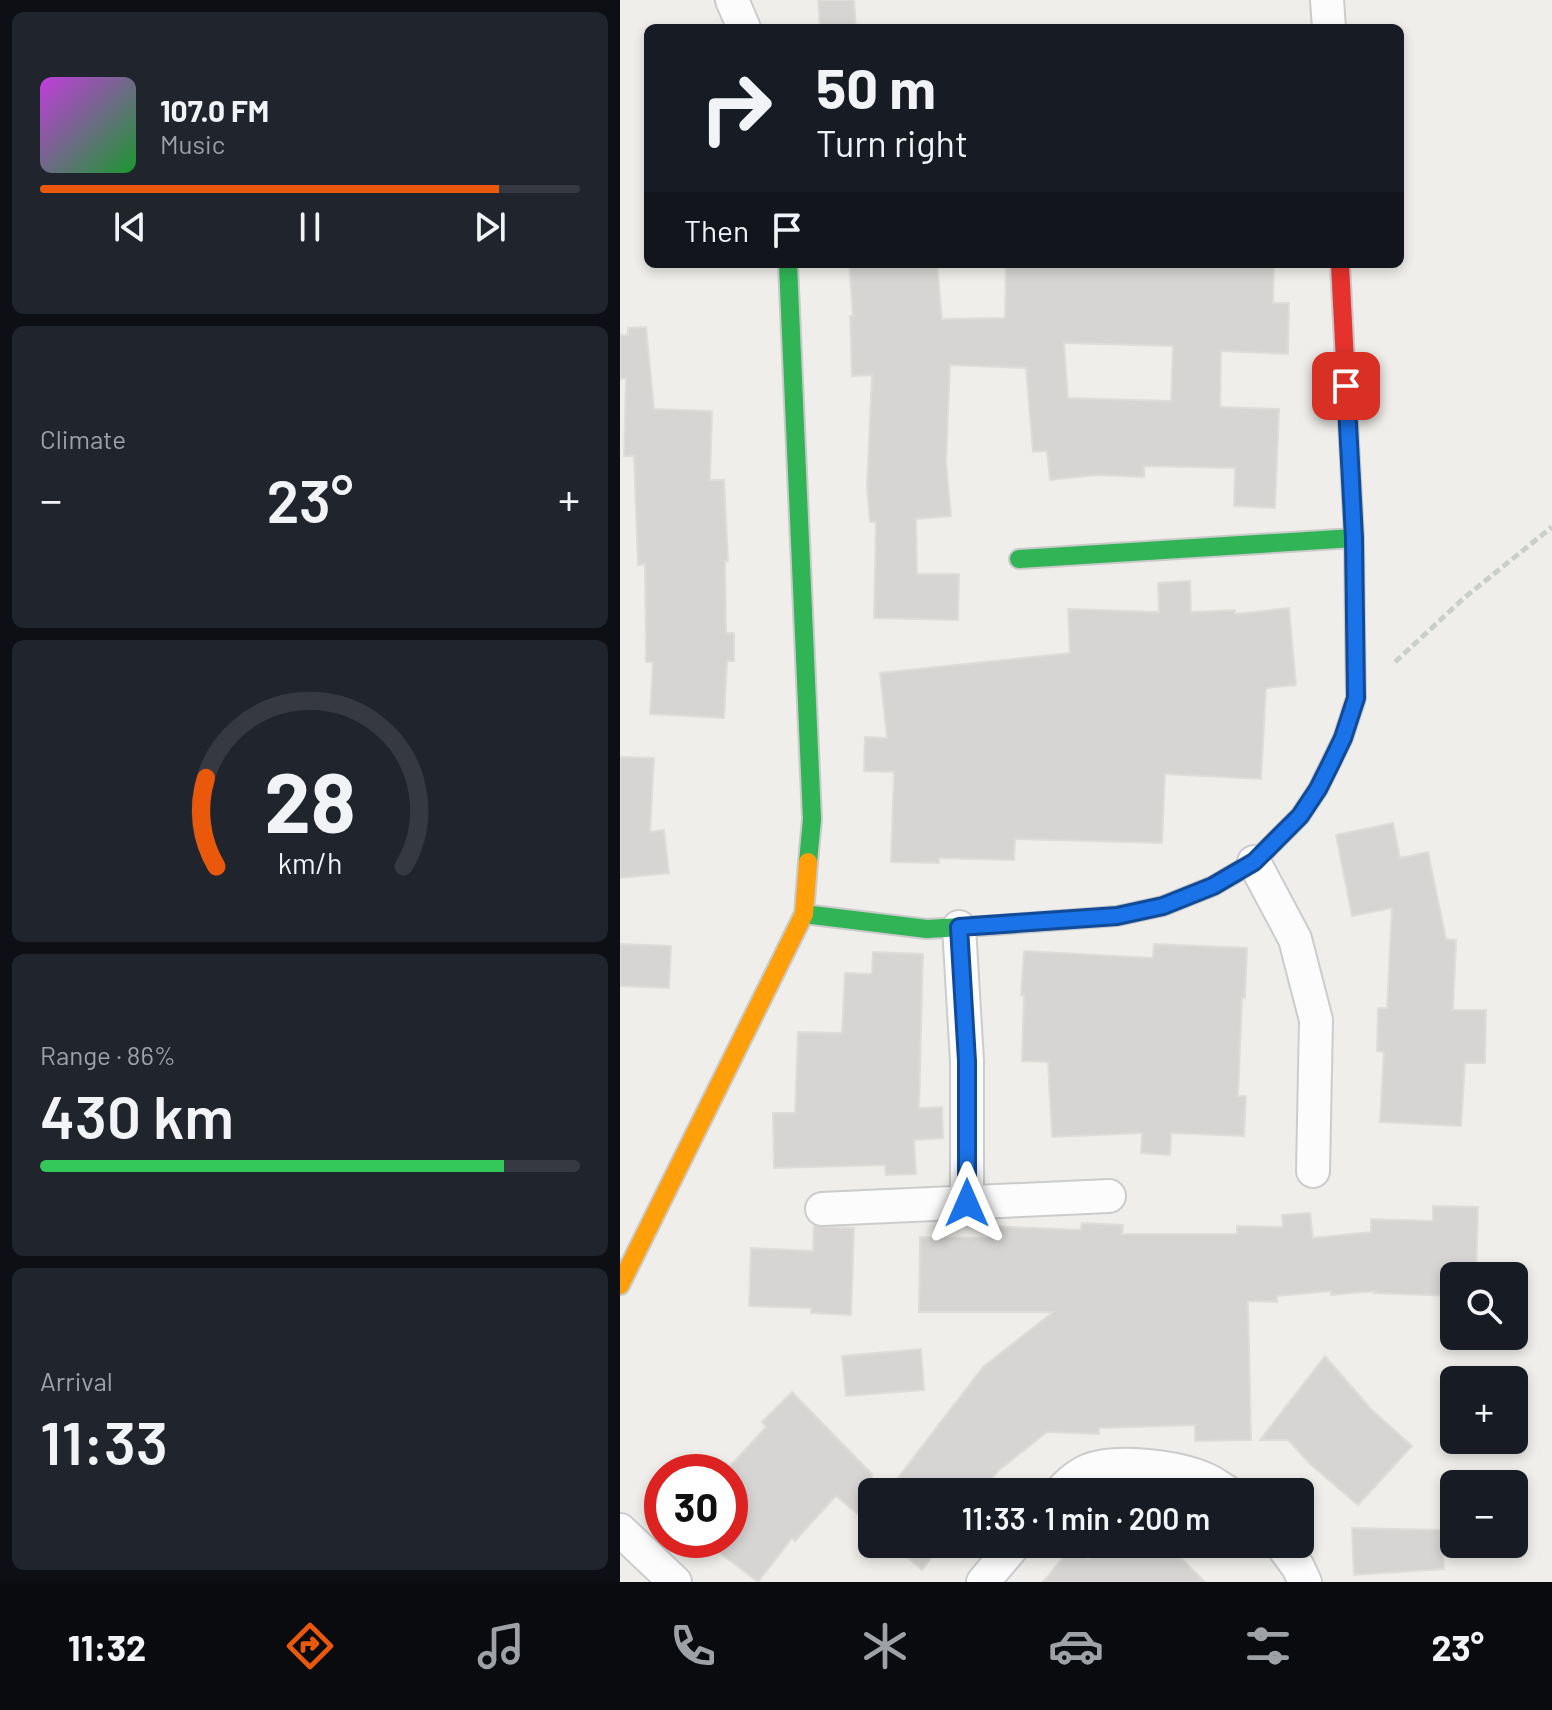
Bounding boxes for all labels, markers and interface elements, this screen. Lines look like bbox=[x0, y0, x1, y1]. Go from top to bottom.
text: 50 m bbox=[816, 53, 936, 120]
icon: right bbox=[684, 56, 788, 160]
text: 107.0 FM bbox=[160, 92, 269, 128]
text: Turn right bbox=[816, 121, 968, 164]
text: Music bbox=[160, 128, 225, 159]
icon: previous bbox=[108, 205, 152, 249]
icon: pause bbox=[288, 205, 332, 249]
icon: next bbox=[468, 205, 512, 249]
icon: arrive bbox=[765, 208, 809, 252]
text: Then bbox=[684, 212, 749, 248]
pin bbox=[1312, 352, 1380, 420]
icon: arrive bbox=[1324, 364, 1368, 408]
text: Climate bbox=[40, 423, 126, 454]
text: 23° bbox=[267, 463, 353, 535]
text: − bbox=[40, 472, 62, 525]
text: + bbox=[558, 472, 580, 525]
text: 28 bbox=[264, 750, 356, 850]
text: km/h bbox=[278, 845, 342, 880]
text: Range · 86% bbox=[40, 1039, 176, 1070]
text: 430 km bbox=[40, 1079, 234, 1151]
position arrow bbox=[925, 1161, 1009, 1245]
map controls bbox=[1440, 1262, 1528, 1558]
button: search bbox=[1440, 1262, 1528, 1350]
text: Arrival bbox=[40, 1365, 113, 1396]
button: + bbox=[1440, 1366, 1528, 1454]
text: 11:33 bbox=[40, 1405, 168, 1477]
speed limit sign: 30 bbox=[644, 1454, 748, 1558]
button: − bbox=[1440, 1470, 1528, 1558]
text: 11:33 · 1 min · 200 m bbox=[962, 1500, 1210, 1536]
icon: directions bbox=[282, 1618, 338, 1674]
icon: music bbox=[473, 1618, 529, 1674]
icon: phone bbox=[665, 1618, 721, 1674]
icon: climate bbox=[857, 1618, 913, 1674]
icon: car bbox=[1048, 1618, 1104, 1674]
icon: filters bbox=[1240, 1618, 1296, 1674]
text: 11:32 bbox=[68, 1625, 146, 1668]
text: 23° bbox=[1432, 1625, 1484, 1668]

